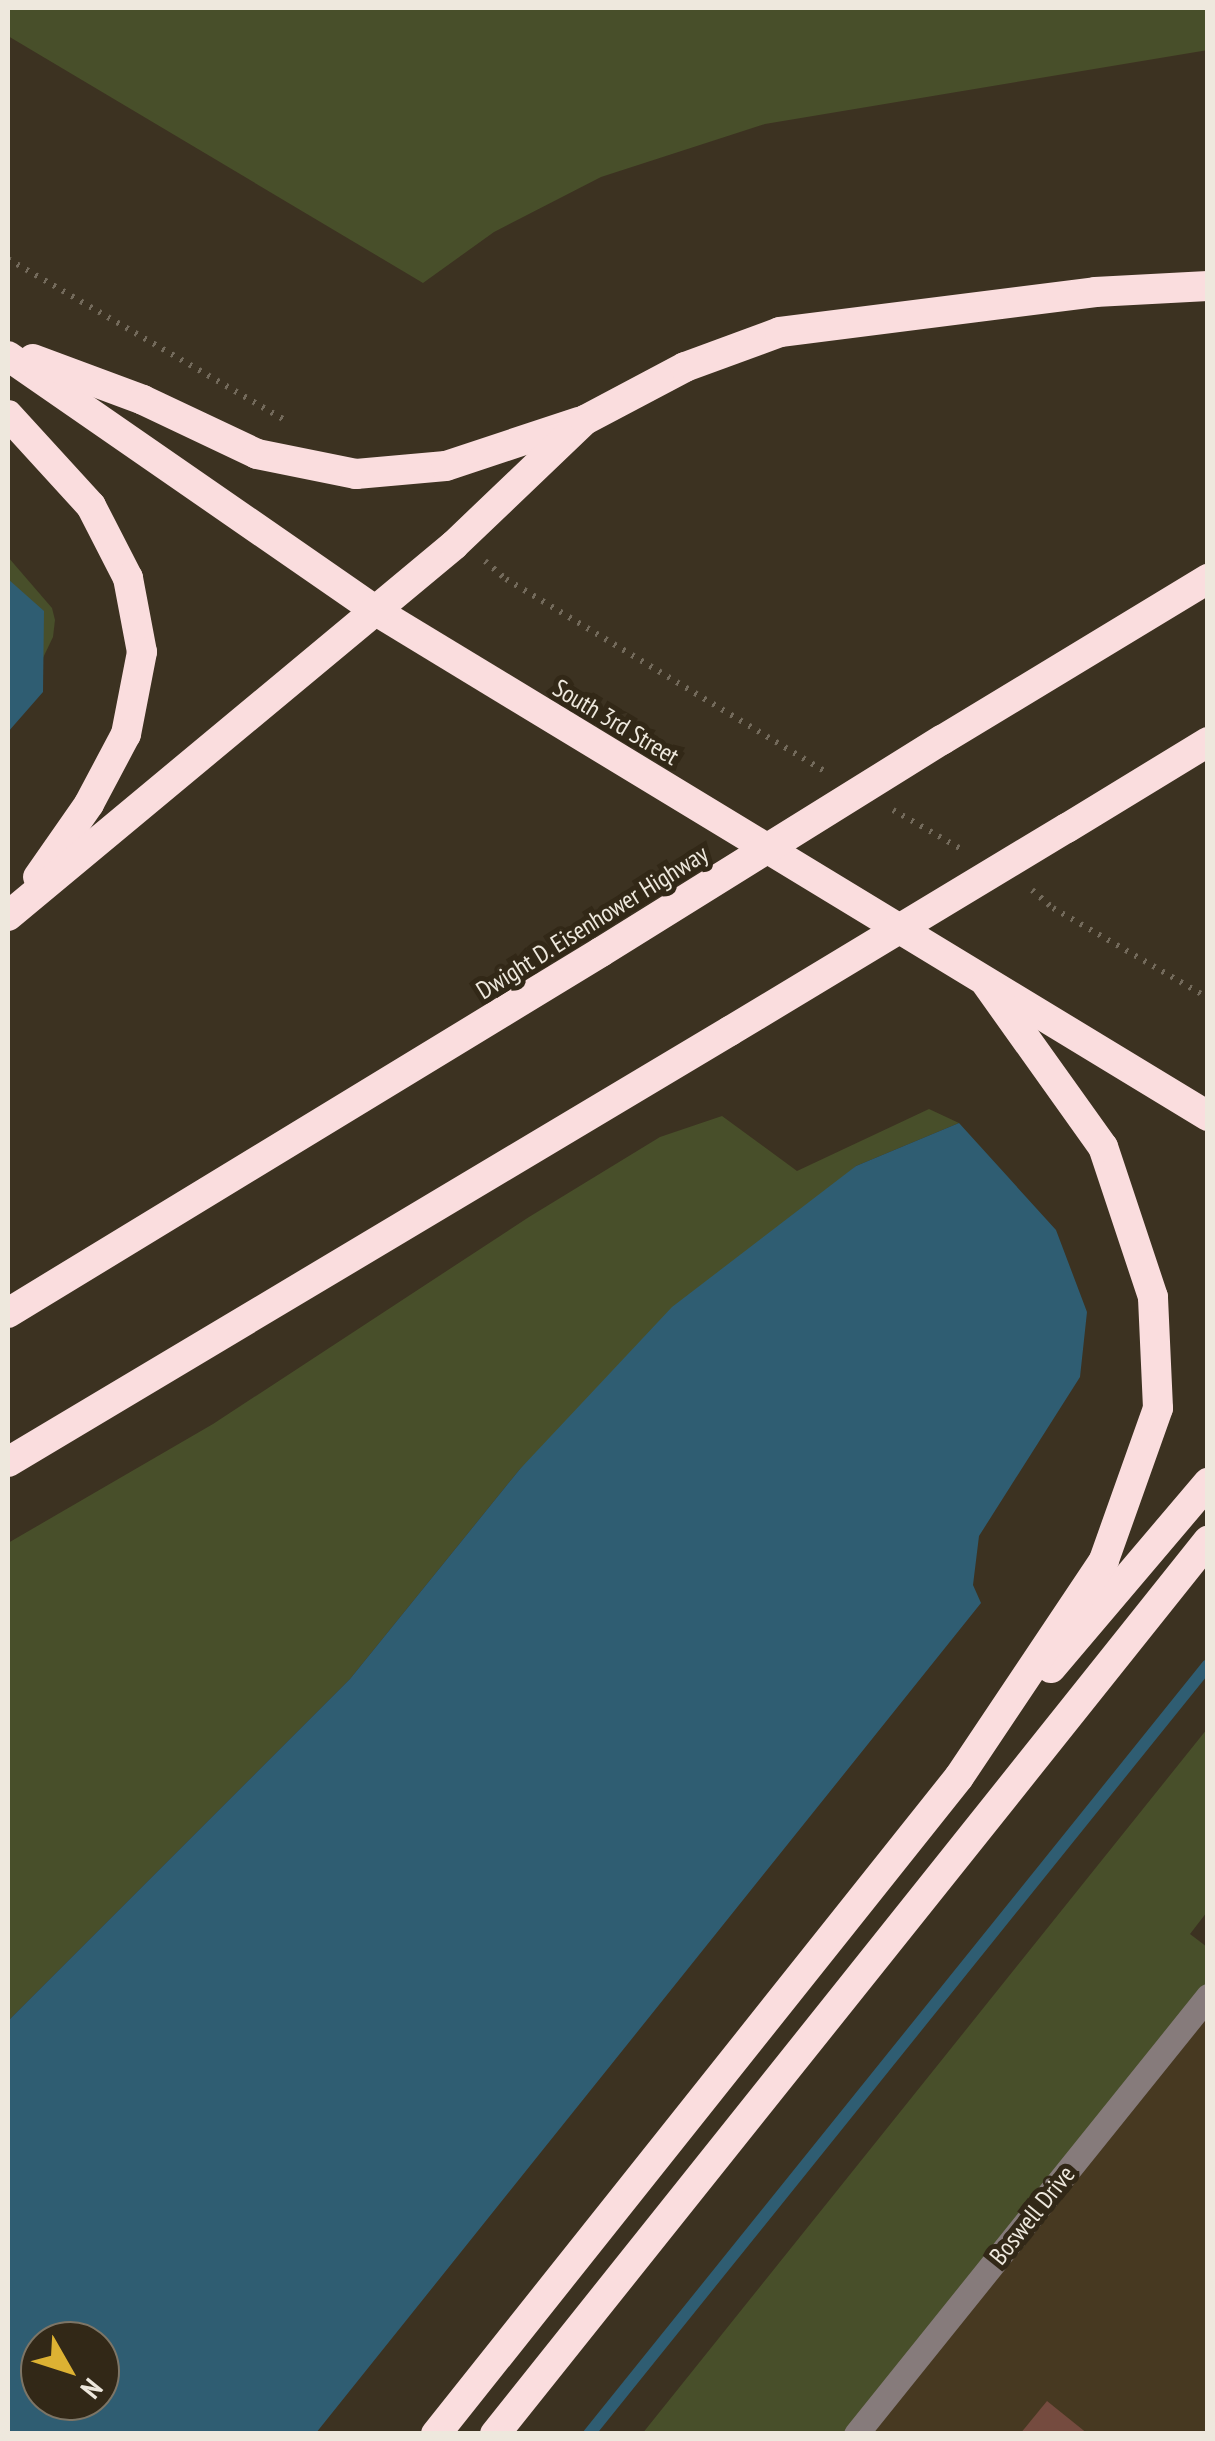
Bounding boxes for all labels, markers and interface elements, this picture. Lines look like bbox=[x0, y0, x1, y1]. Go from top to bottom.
street label: South 3rd Street bbox=[548, 673, 684, 771]
street label: Dwight D. Eisenhower Highway bbox=[470, 838, 714, 1006]
street label: Boswell Drive bbox=[983, 2160, 1081, 2270]
north arrow bbox=[20, 2321, 120, 2421]
text: N bbox=[73, 2371, 111, 2406]

